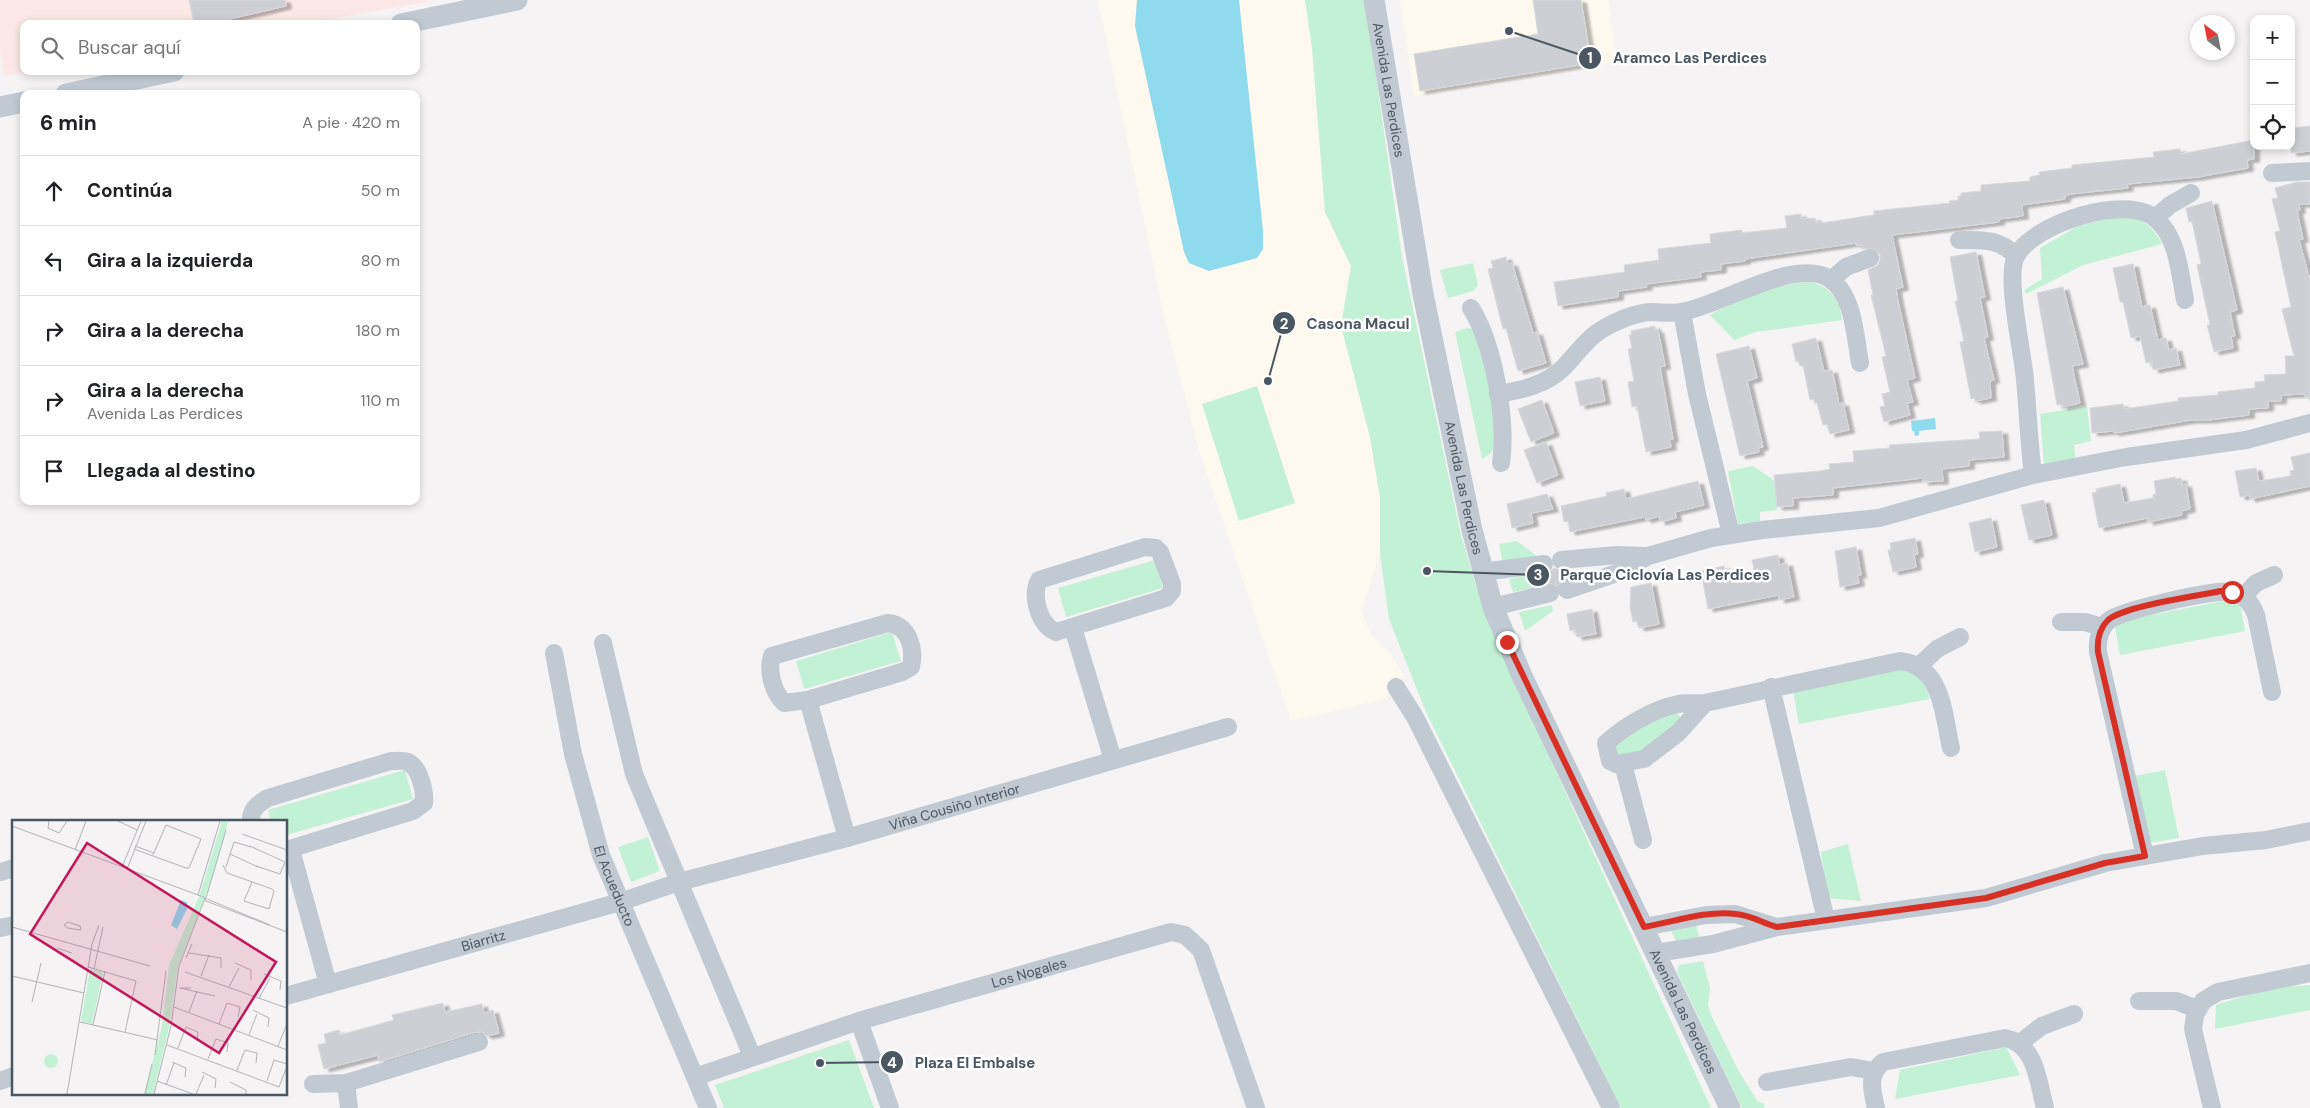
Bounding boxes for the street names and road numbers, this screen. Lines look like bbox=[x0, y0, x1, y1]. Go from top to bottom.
street label: Avenida Las Perdices bbox=[1369, 21, 1409, 159]
street label: Avenida Las Perdices bbox=[1441, 419, 1487, 557]
street label: Viña Cousiño Interior bbox=[887, 779, 1022, 834]
street label: El Acueducto bbox=[590, 843, 639, 929]
street label: Biarritz bbox=[459, 926, 507, 955]
street label: Avenida Las Perdices bbox=[1646, 946, 1721, 1077]
street label: Los Nogales bbox=[989, 953, 1069, 992]

